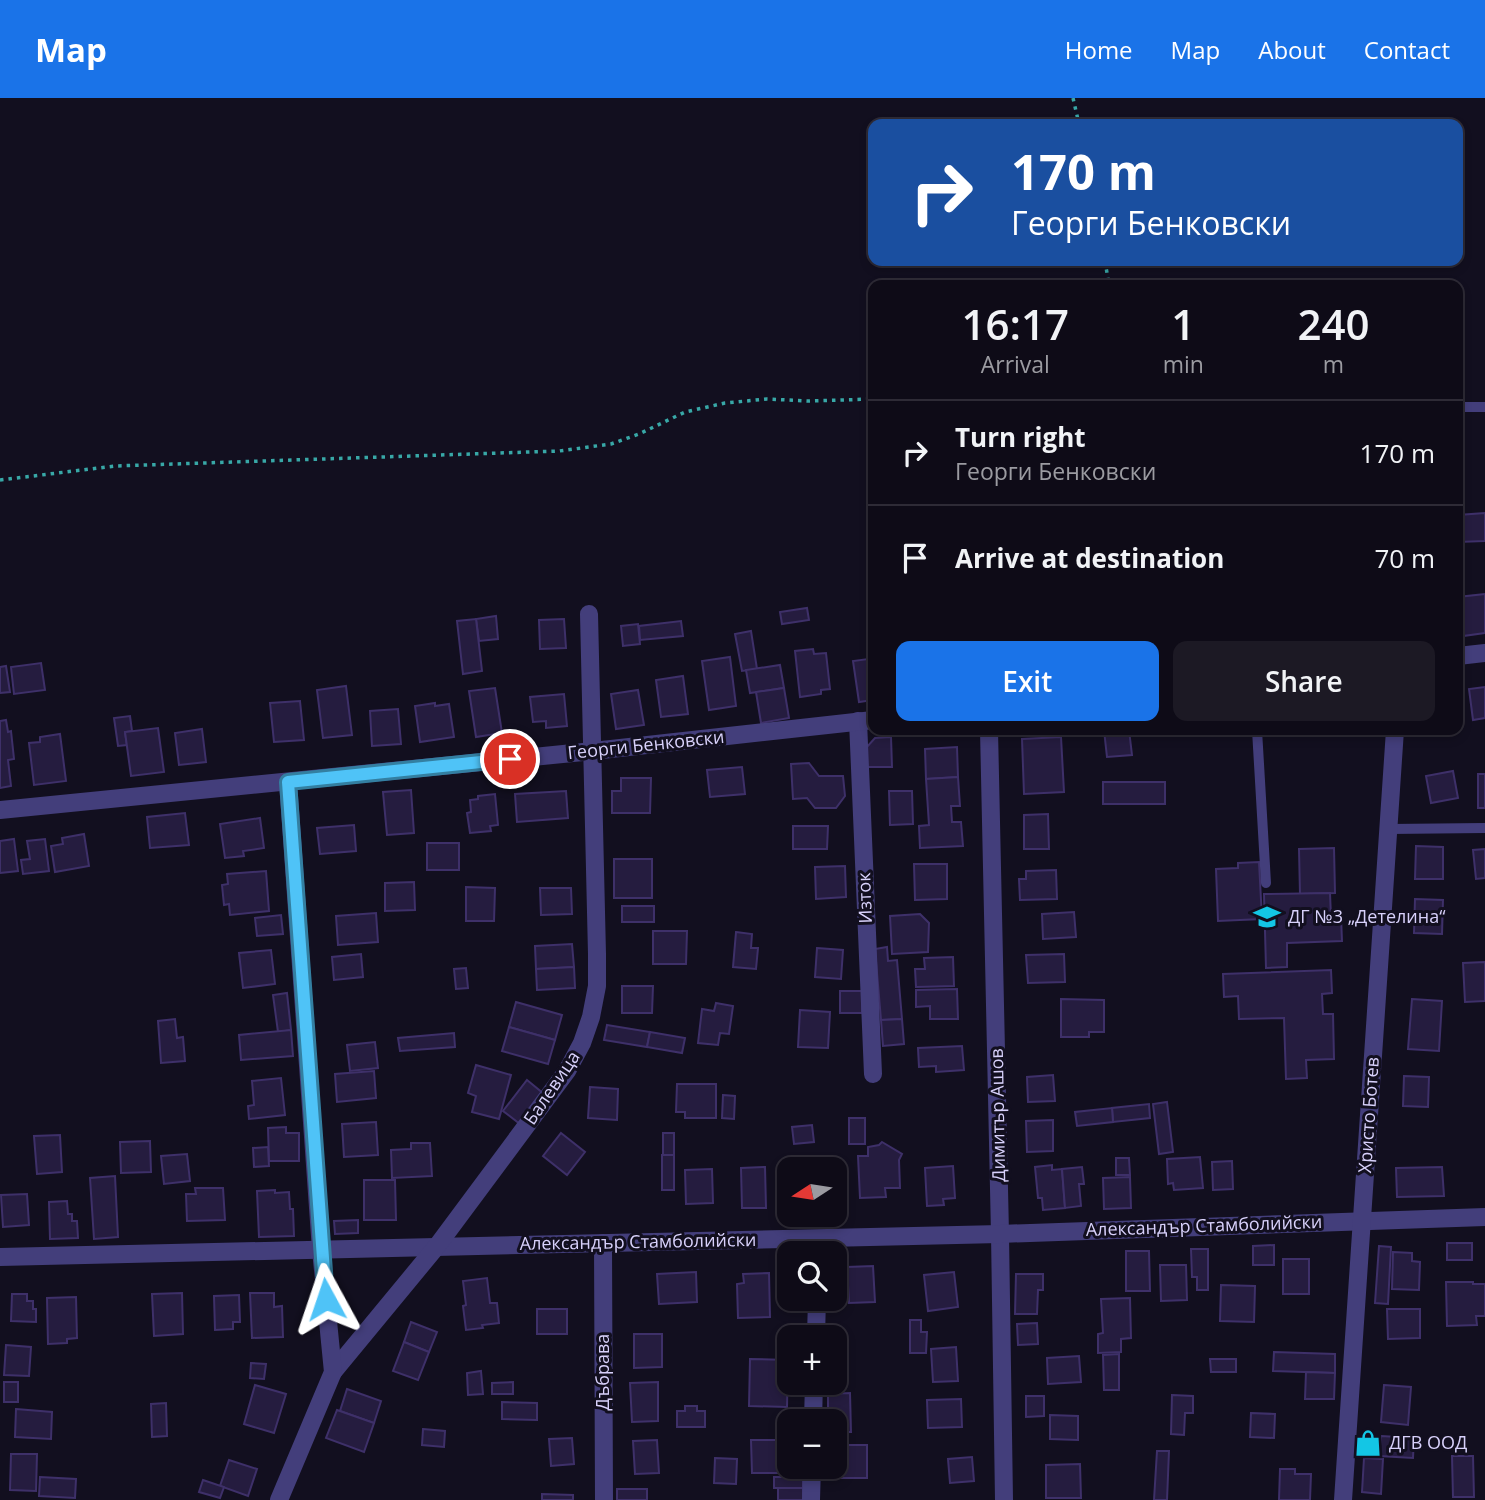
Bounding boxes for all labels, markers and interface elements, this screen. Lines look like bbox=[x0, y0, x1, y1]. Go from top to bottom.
text: Map bbox=[35, 27, 107, 72]
text: Home bbox=[1065, 33, 1133, 66]
text: Map bbox=[1171, 33, 1220, 66]
text: About bbox=[1258, 33, 1326, 66]
text: Contact bbox=[1364, 33, 1450, 66]
text: 170 m bbox=[1011, 138, 1156, 204]
icon: right bbox=[896, 147, 987, 238]
text: Георги Бенковски bbox=[1011, 201, 1291, 244]
text: 16:17 bbox=[962, 295, 1069, 352]
text: 1 bbox=[1171, 295, 1195, 352]
text: 240 bbox=[1297, 295, 1369, 352]
text: Arrival bbox=[981, 348, 1050, 380]
text: min bbox=[1163, 348, 1204, 380]
text: m bbox=[1323, 348, 1344, 380]
text: Turn right bbox=[955, 419, 1086, 455]
icon: right bbox=[896, 434, 934, 472]
text: 170 m bbox=[1360, 435, 1435, 471]
text: Георги Бенковски bbox=[955, 455, 1156, 487]
icon: arrive bbox=[896, 539, 934, 577]
text: Arrive at destination bbox=[955, 540, 1224, 576]
text: 70 m bbox=[1374, 540, 1435, 576]
button: Exit bbox=[896, 641, 1159, 721]
button: Share bbox=[1173, 641, 1435, 721]
street label: Георги Бенковски bbox=[566, 724, 725, 764]
pin bbox=[480, 729, 540, 789]
icon: arrive bbox=[491, 740, 529, 778]
street label: Изток bbox=[851, 871, 877, 924]
school or university icon: ДГ №3 „Детелина“ bbox=[1252, 902, 1282, 932]
place label: ДГ №3 „Детелина“ bbox=[1288, 904, 1446, 928]
street label: Балевица bbox=[518, 1046, 585, 1129]
street label: Димитър Ашов bbox=[984, 1048, 1010, 1182]
street label: Христо Ботев bbox=[1352, 1056, 1384, 1174]
north arrow bbox=[777, 1157, 847, 1227]
map controls bbox=[777, 1157, 847, 1479]
street label: Александър Стамболийски bbox=[1085, 1209, 1323, 1241]
street label: Александър Стамболийски bbox=[519, 1227, 756, 1255]
button: search bbox=[777, 1241, 847, 1311]
position arrow bbox=[289, 1262, 363, 1336]
button: + bbox=[777, 1325, 847, 1395]
street label: Дъбрава bbox=[590, 1334, 614, 1410]
button: − bbox=[777, 1409, 847, 1479]
shop icon: ДГВ ООД bbox=[1353, 1428, 1383, 1458]
place label: ДГВ ООД bbox=[1389, 1430, 1467, 1454]

